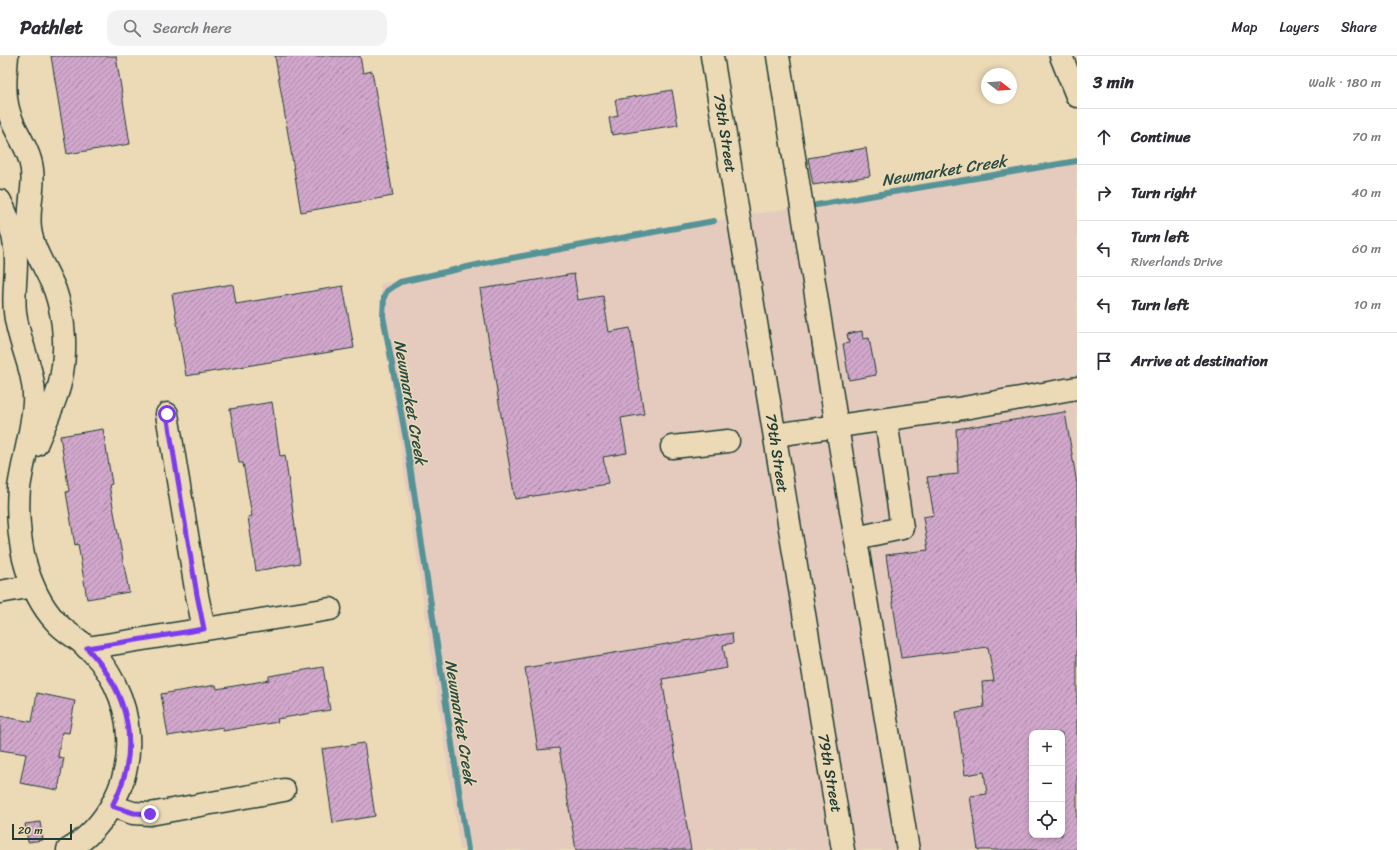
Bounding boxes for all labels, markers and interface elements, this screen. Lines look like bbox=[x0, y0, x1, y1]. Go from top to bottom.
search box bbox=[107, 10, 387, 46]
text: Pathlet bbox=[20, 11, 83, 44]
text: Search here bbox=[153, 15, 232, 41]
text: Map bbox=[1232, 15, 1257, 40]
text: Layers bbox=[1279, 15, 1319, 40]
text: Share bbox=[1341, 15, 1377, 40]
icon: search bbox=[121, 17, 143, 39]
text: 3 min bbox=[1093, 67, 1134, 97]
north arrow bbox=[981, 68, 1017, 104]
text: Walk · 180 m bbox=[1309, 71, 1381, 94]
street label: 79th Street bbox=[706, 92, 744, 175]
text: Continue bbox=[1131, 124, 1191, 150]
text: 70 m bbox=[1352, 125, 1381, 148]
icon: ahead bbox=[1093, 126, 1115, 148]
water label: Newmarket Creek bbox=[880, 146, 1011, 195]
text: Turn right bbox=[1131, 180, 1196, 206]
text: 40 m bbox=[1351, 181, 1381, 204]
icon: right bbox=[1093, 182, 1115, 204]
text: Turn left bbox=[1131, 224, 1189, 250]
text: 60 m bbox=[1352, 237, 1381, 260]
icon: left bbox=[1093, 238, 1115, 260]
text: Riverlands Drive bbox=[1131, 250, 1223, 273]
text: Turn left bbox=[1131, 292, 1189, 318]
text: 10 m bbox=[1354, 293, 1381, 316]
icon: left bbox=[1093, 294, 1115, 316]
water label: Newmarket Creek bbox=[385, 337, 436, 469]
text: Arrive at destination bbox=[1131, 348, 1268, 374]
icon: arrive bbox=[1093, 350, 1115, 372]
route start bbox=[158, 405, 176, 423]
street label: 79th Street bbox=[758, 412, 796, 495]
water label: Newmarket Creek bbox=[436, 658, 485, 789]
map controls bbox=[1029, 730, 1065, 838]
button: + bbox=[1029, 730, 1065, 766]
street label: 79th Street bbox=[810, 732, 850, 815]
button: − bbox=[1029, 766, 1065, 802]
button: locate bbox=[1029, 802, 1065, 838]
route end bbox=[141, 805, 159, 823]
text: 20 m bbox=[18, 821, 43, 840]
scale bar bbox=[12, 822, 72, 841]

